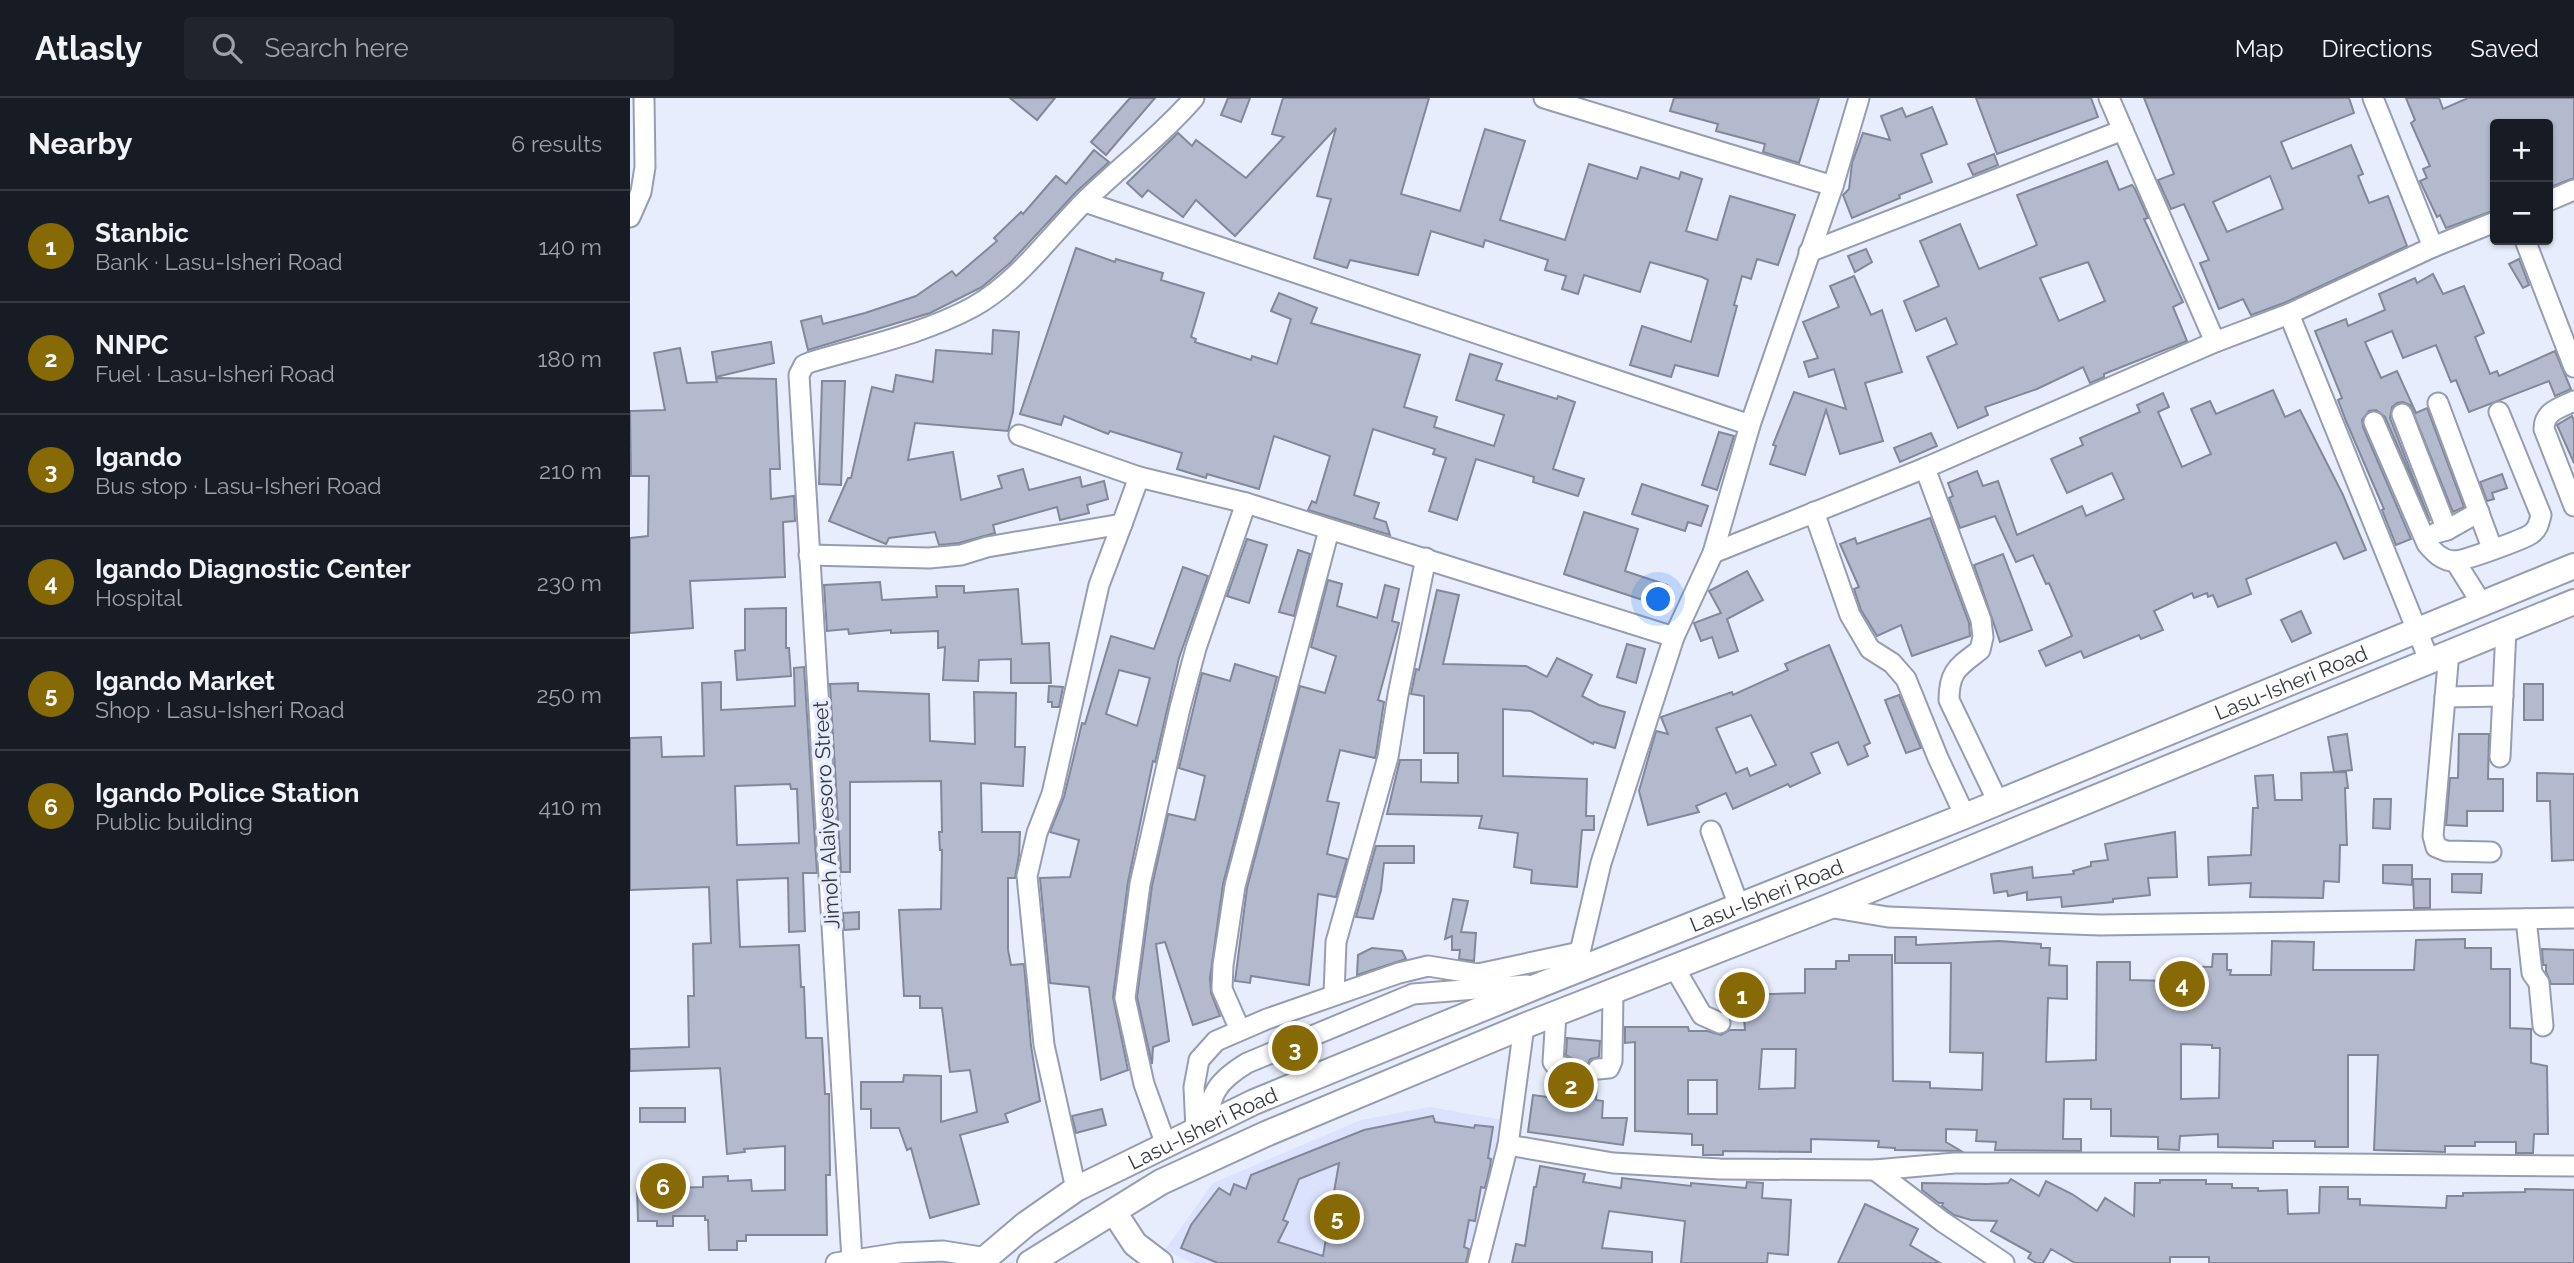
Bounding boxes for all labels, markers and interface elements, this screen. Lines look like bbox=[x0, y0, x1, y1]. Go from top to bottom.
search box bbox=[184, 17, 674, 80]
text: Atlasly bbox=[35, 29, 142, 68]
icon: search bbox=[208, 29, 246, 67]
text: Search here bbox=[264, 33, 409, 63]
text: Map bbox=[2235, 34, 2284, 63]
text: Directions bbox=[2322, 34, 2432, 63]
text: Saved bbox=[2470, 34, 2539, 63]
map controls bbox=[2490, 119, 2553, 245]
button: + bbox=[2490, 119, 2553, 182]
text: Nearby bbox=[28, 126, 132, 161]
text: 6 results bbox=[511, 130, 602, 157]
button: − bbox=[2490, 182, 2553, 245]
text: Stanbic bbox=[95, 218, 189, 248]
text: 1 bbox=[45, 233, 57, 260]
text: 140 m bbox=[539, 233, 602, 260]
text: Bank · Lasu-Isheri Road bbox=[95, 248, 343, 275]
text: NNPC bbox=[95, 330, 169, 360]
text: 2 bbox=[45, 345, 57, 372]
text: 180 m bbox=[537, 345, 602, 372]
text: Fuel · Lasu-Isheri Road bbox=[95, 360, 335, 387]
text: Igando bbox=[95, 442, 182, 472]
text: 3 bbox=[45, 457, 57, 484]
text: 210 m bbox=[539, 457, 602, 484]
text: Bus stop · Lasu-Isheri Road bbox=[95, 472, 382, 499]
text: Igando Diagnostic Center bbox=[95, 554, 411, 584]
text: 4 bbox=[44, 569, 58, 596]
text: 230 m bbox=[537, 569, 602, 596]
your location bbox=[1641, 582, 1675, 616]
text: Hospital bbox=[95, 584, 182, 611]
street label: Lasu-Isheri Road bbox=[2211, 640, 2371, 725]
text: Igando Market bbox=[95, 666, 275, 696]
text: 5 bbox=[45, 681, 57, 708]
text: 250 m bbox=[536, 681, 602, 708]
text: Shop · Lasu-Isheri Road bbox=[95, 696, 344, 723]
street label: Jimoh Alaiyesoro Street bbox=[808, 700, 844, 930]
text: Igando Police Station bbox=[95, 778, 359, 808]
text: 6 bbox=[44, 793, 58, 820]
text: 410 m bbox=[539, 793, 602, 820]
text: Public building bbox=[95, 808, 253, 835]
street label: Lasu-Isheri Road bbox=[1686, 853, 1847, 937]
pin: 4 bbox=[2159, 958, 2205, 1010]
pin: 1 bbox=[1719, 969, 1765, 1021]
pin: 3 bbox=[1272, 1022, 1318, 1074]
pin: 2 bbox=[1548, 1059, 1594, 1111]
street label: Lasu-Isheri Road bbox=[1124, 1081, 1281, 1174]
pin: 6 bbox=[640, 1160, 686, 1212]
pin: 5 bbox=[1314, 1191, 1360, 1243]

